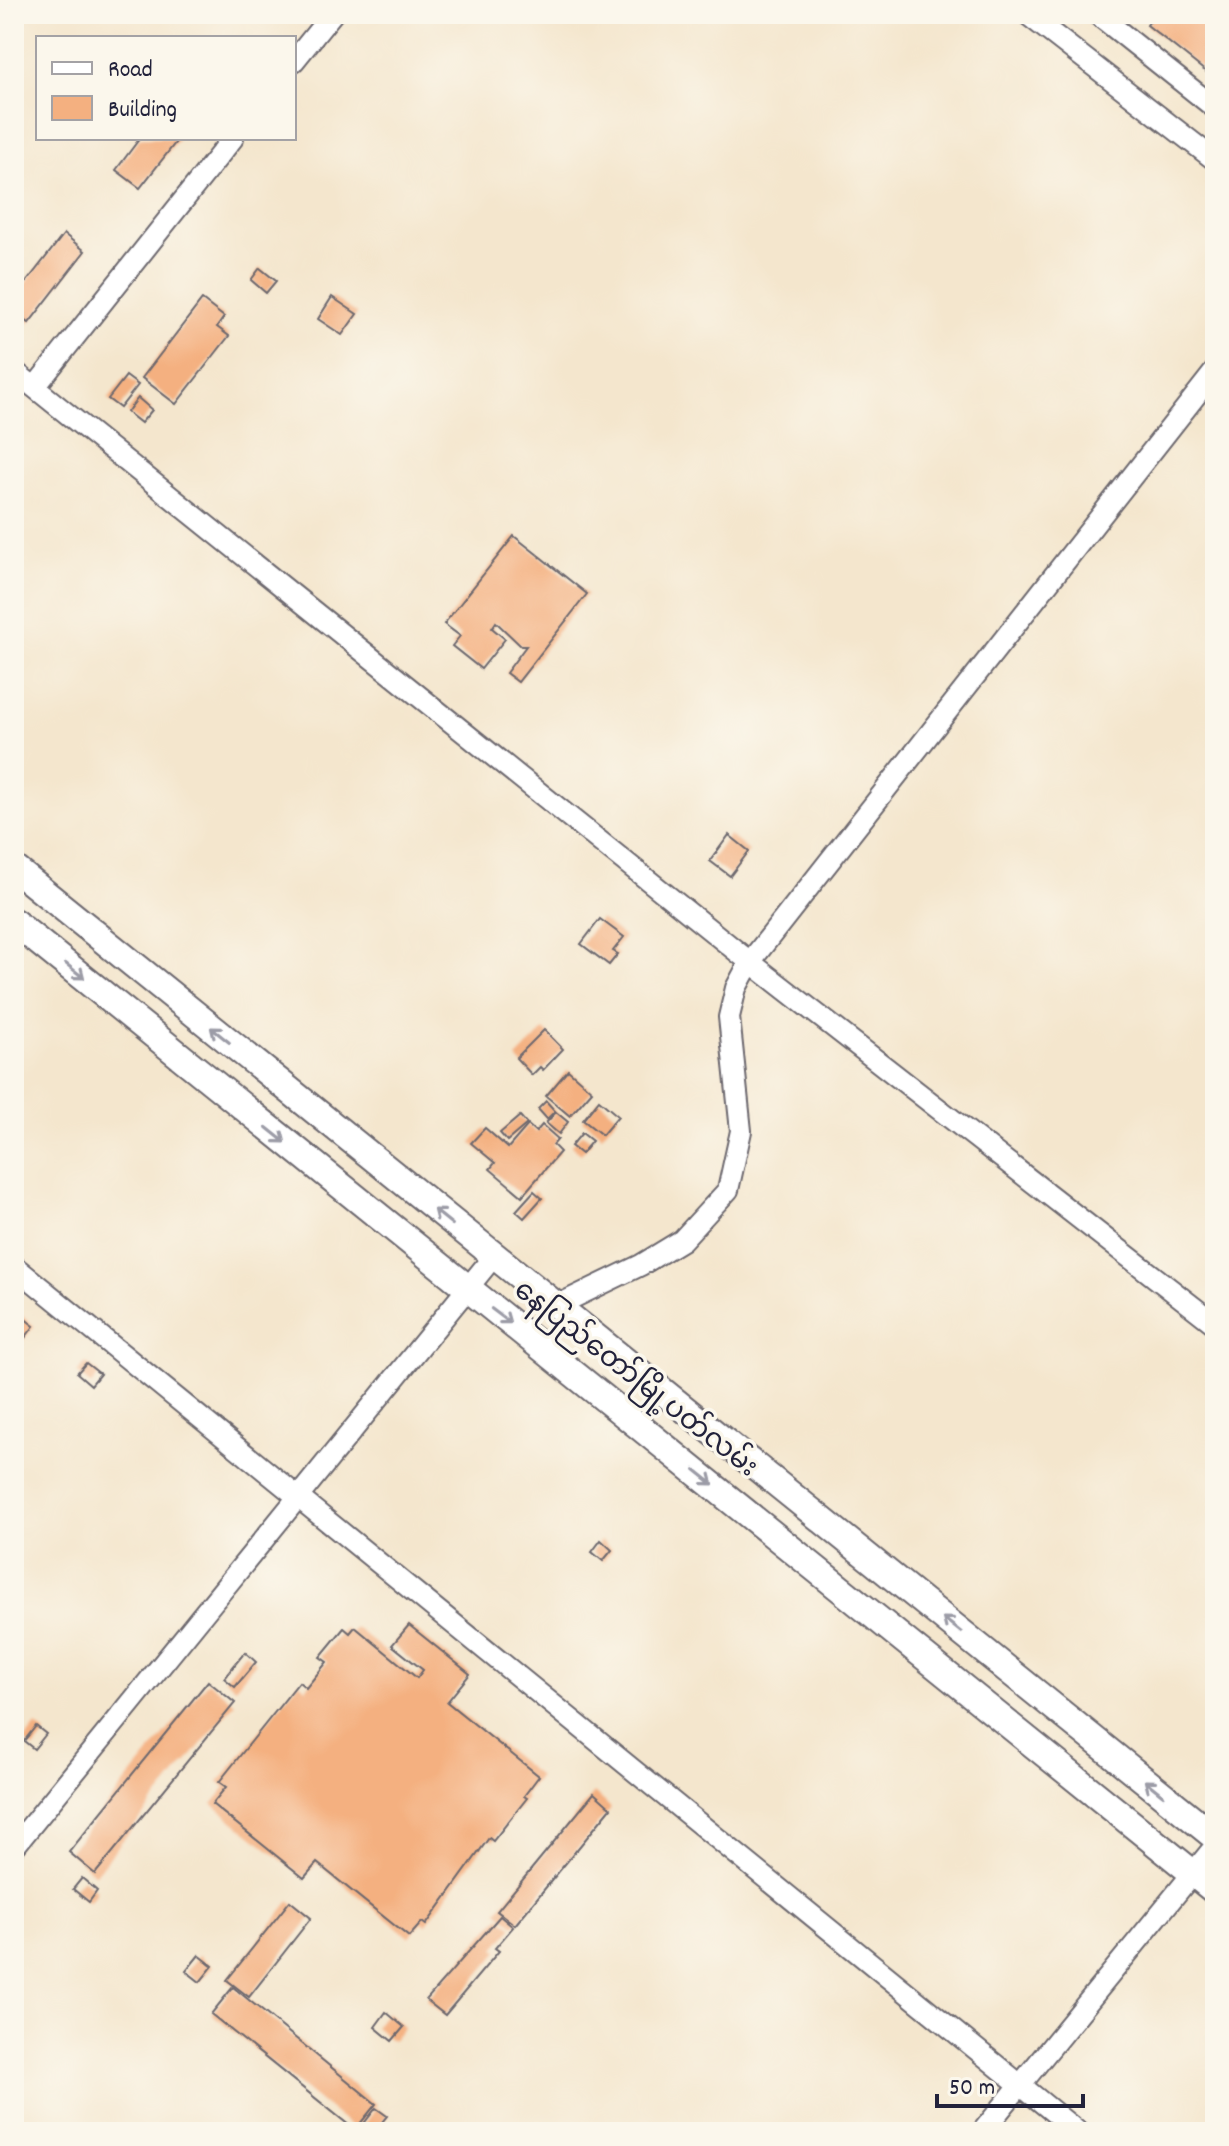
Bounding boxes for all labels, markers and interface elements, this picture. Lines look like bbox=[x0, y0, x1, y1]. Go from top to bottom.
legend bbox=[36, 36, 296, 140]
text: Road bbox=[108, 54, 153, 88]
text: Building bbox=[108, 94, 177, 128]
one-way arrow bbox=[64, 962, 84, 980]
one-way arrow bbox=[210, 1026, 230, 1044]
one-way arrow bbox=[265, 1126, 286, 1144]
one-way arrow bbox=[433, 1208, 454, 1226]
street label: နေပြည်တော်မြို့ပတ်လမ်း bbox=[503, 1270, 766, 1489]
one-way arrow bbox=[490, 1307, 511, 1324]
one-way arrow bbox=[694, 1468, 714, 1486]
one-way arrow bbox=[942, 1616, 963, 1633]
one-way arrow bbox=[1144, 1779, 1165, 1797]
scale bar bbox=[937, 2058, 1083, 2108]
text: 50 m bbox=[949, 2072, 995, 2106]

